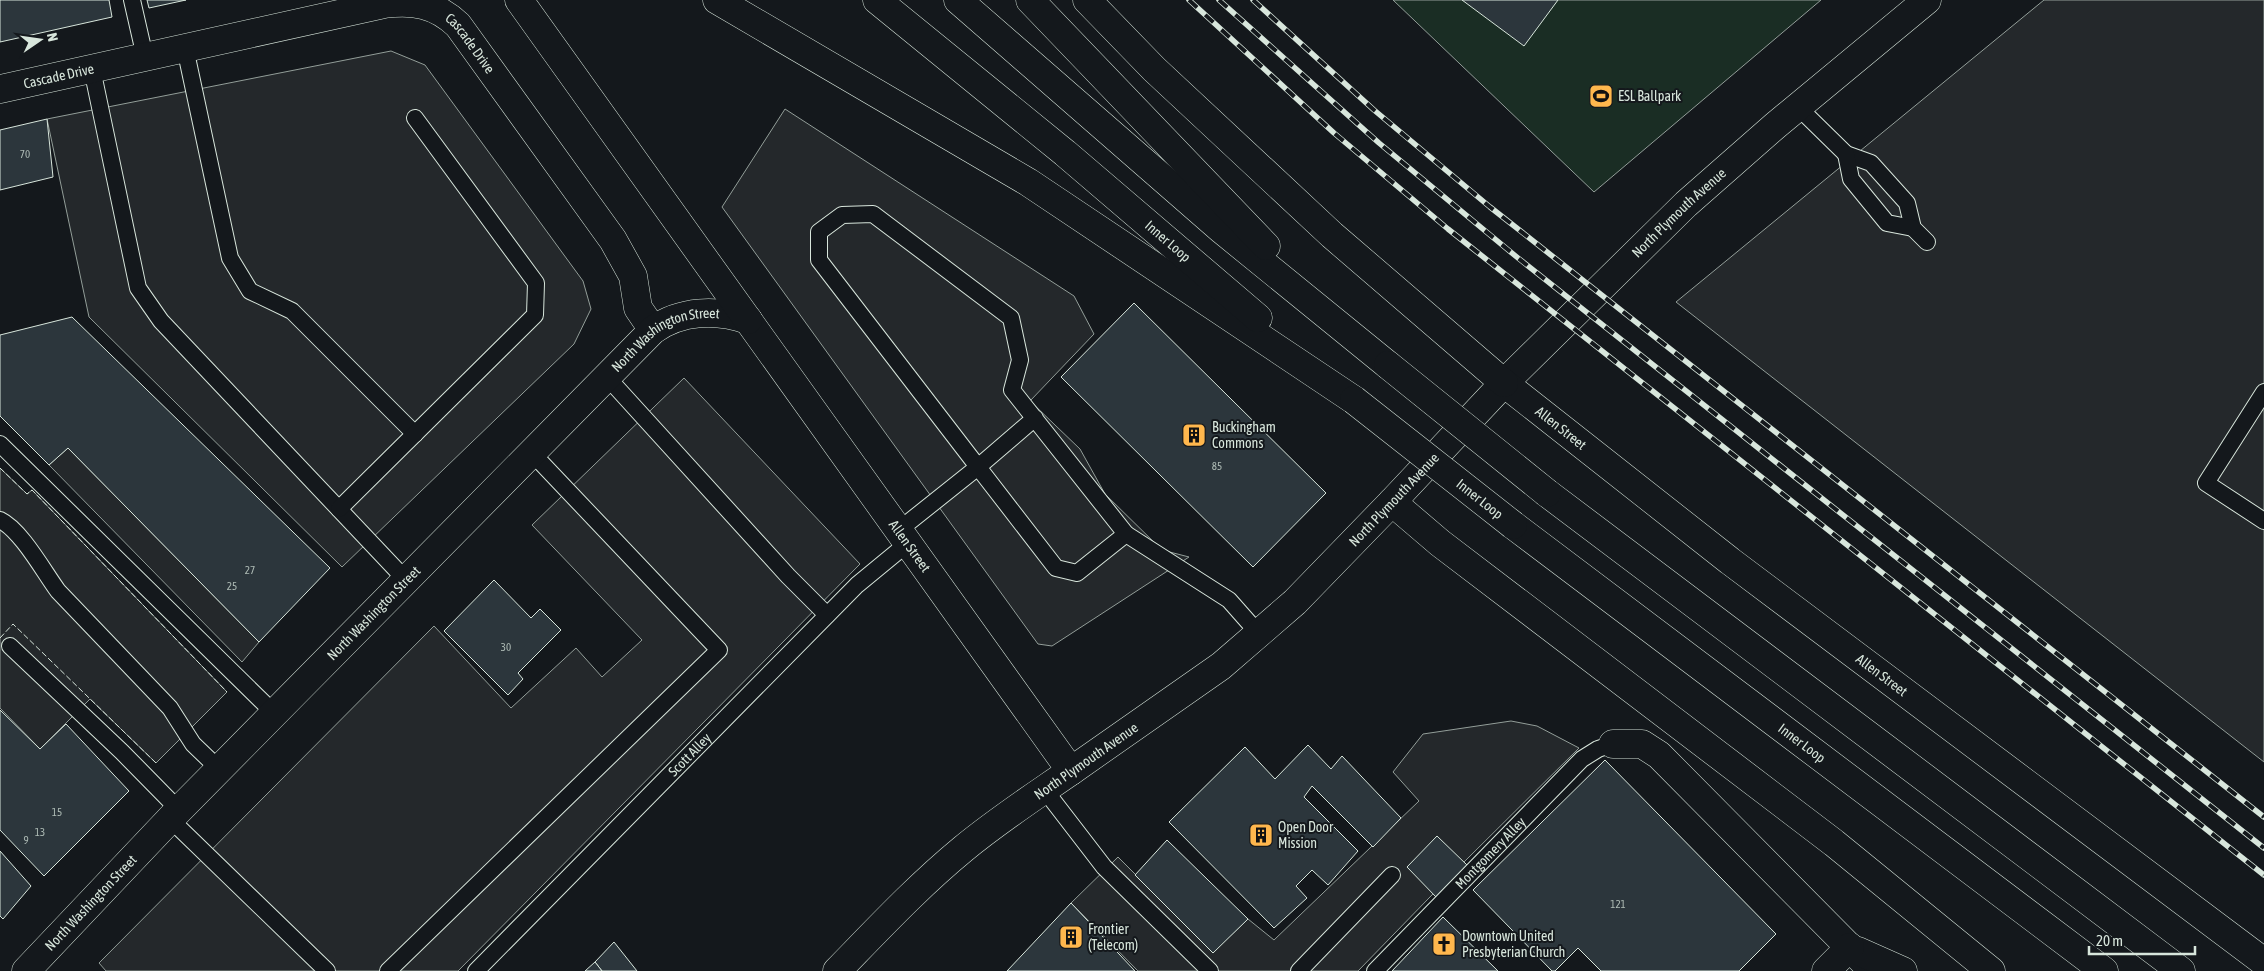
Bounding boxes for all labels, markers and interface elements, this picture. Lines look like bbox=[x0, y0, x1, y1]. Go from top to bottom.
street label: Cascade Drive bbox=[442, 10, 498, 76]
north arrow bbox=[15, 15, 65, 65]
text: N bbox=[44, 31, 61, 43]
street label: Cascade Drive bbox=[22, 60, 95, 92]
sports icon: ESL Ballpark bbox=[1588, 83, 1614, 109]
place label: ESL Ballpark bbox=[1618, 88, 1681, 104]
house number: 70 bbox=[20, 148, 30, 160]
street label: North Plymouth Avenue bbox=[1629, 165, 1729, 261]
street label: Inner Loop bbox=[1142, 217, 1194, 265]
street label: North Washington Street bbox=[608, 305, 720, 375]
street label: Allen Street bbox=[1533, 403, 1590, 453]
place label: Buckingham Commons bbox=[1212, 419, 1276, 451]
building icon: Buckingham Commons bbox=[1181, 422, 1207, 448]
street label: North Plymouth Avenue bbox=[1346, 450, 1442, 550]
house number: 85 bbox=[1212, 460, 1222, 472]
street label: Inner Loop bbox=[1453, 476, 1507, 522]
street label: Allen Street bbox=[886, 517, 934, 575]
street label: North Washington Street bbox=[324, 563, 423, 663]
house number: 27 bbox=[245, 564, 255, 576]
house number: 25 bbox=[227, 580, 237, 592]
house number: 30 bbox=[501, 641, 511, 653]
street label: Allen Street bbox=[1853, 651, 1911, 699]
street label: North Plymouth Avenue bbox=[1031, 719, 1141, 803]
street label: Inner Loop bbox=[1775, 720, 1829, 766]
street label: Scott Alley bbox=[665, 730, 714, 779]
house number: 15 bbox=[52, 806, 62, 818]
street label: Montgomery Alley bbox=[1452, 814, 1529, 892]
place label: Open Door Mission bbox=[1278, 819, 1334, 851]
building icon: Open Door Mission bbox=[1248, 822, 1274, 848]
house number: 13 bbox=[35, 826, 45, 838]
house number: 9 bbox=[23, 834, 29, 846]
street label: North Washington Street bbox=[42, 852, 140, 954]
house number: 121 bbox=[1610, 898, 1626, 910]
place label: Frontier (Telecom) bbox=[1088, 921, 1138, 953]
building icon: Frontier (Telecom) bbox=[1058, 924, 1084, 950]
scale bar bbox=[2089, 924, 2195, 956]
place label: Downtown United Presbyterian Church bbox=[1462, 928, 1565, 960]
church icon: Downtown United Presbyterian Church bbox=[1431, 931, 1457, 957]
text: 20 m bbox=[2096, 932, 2123, 949]

